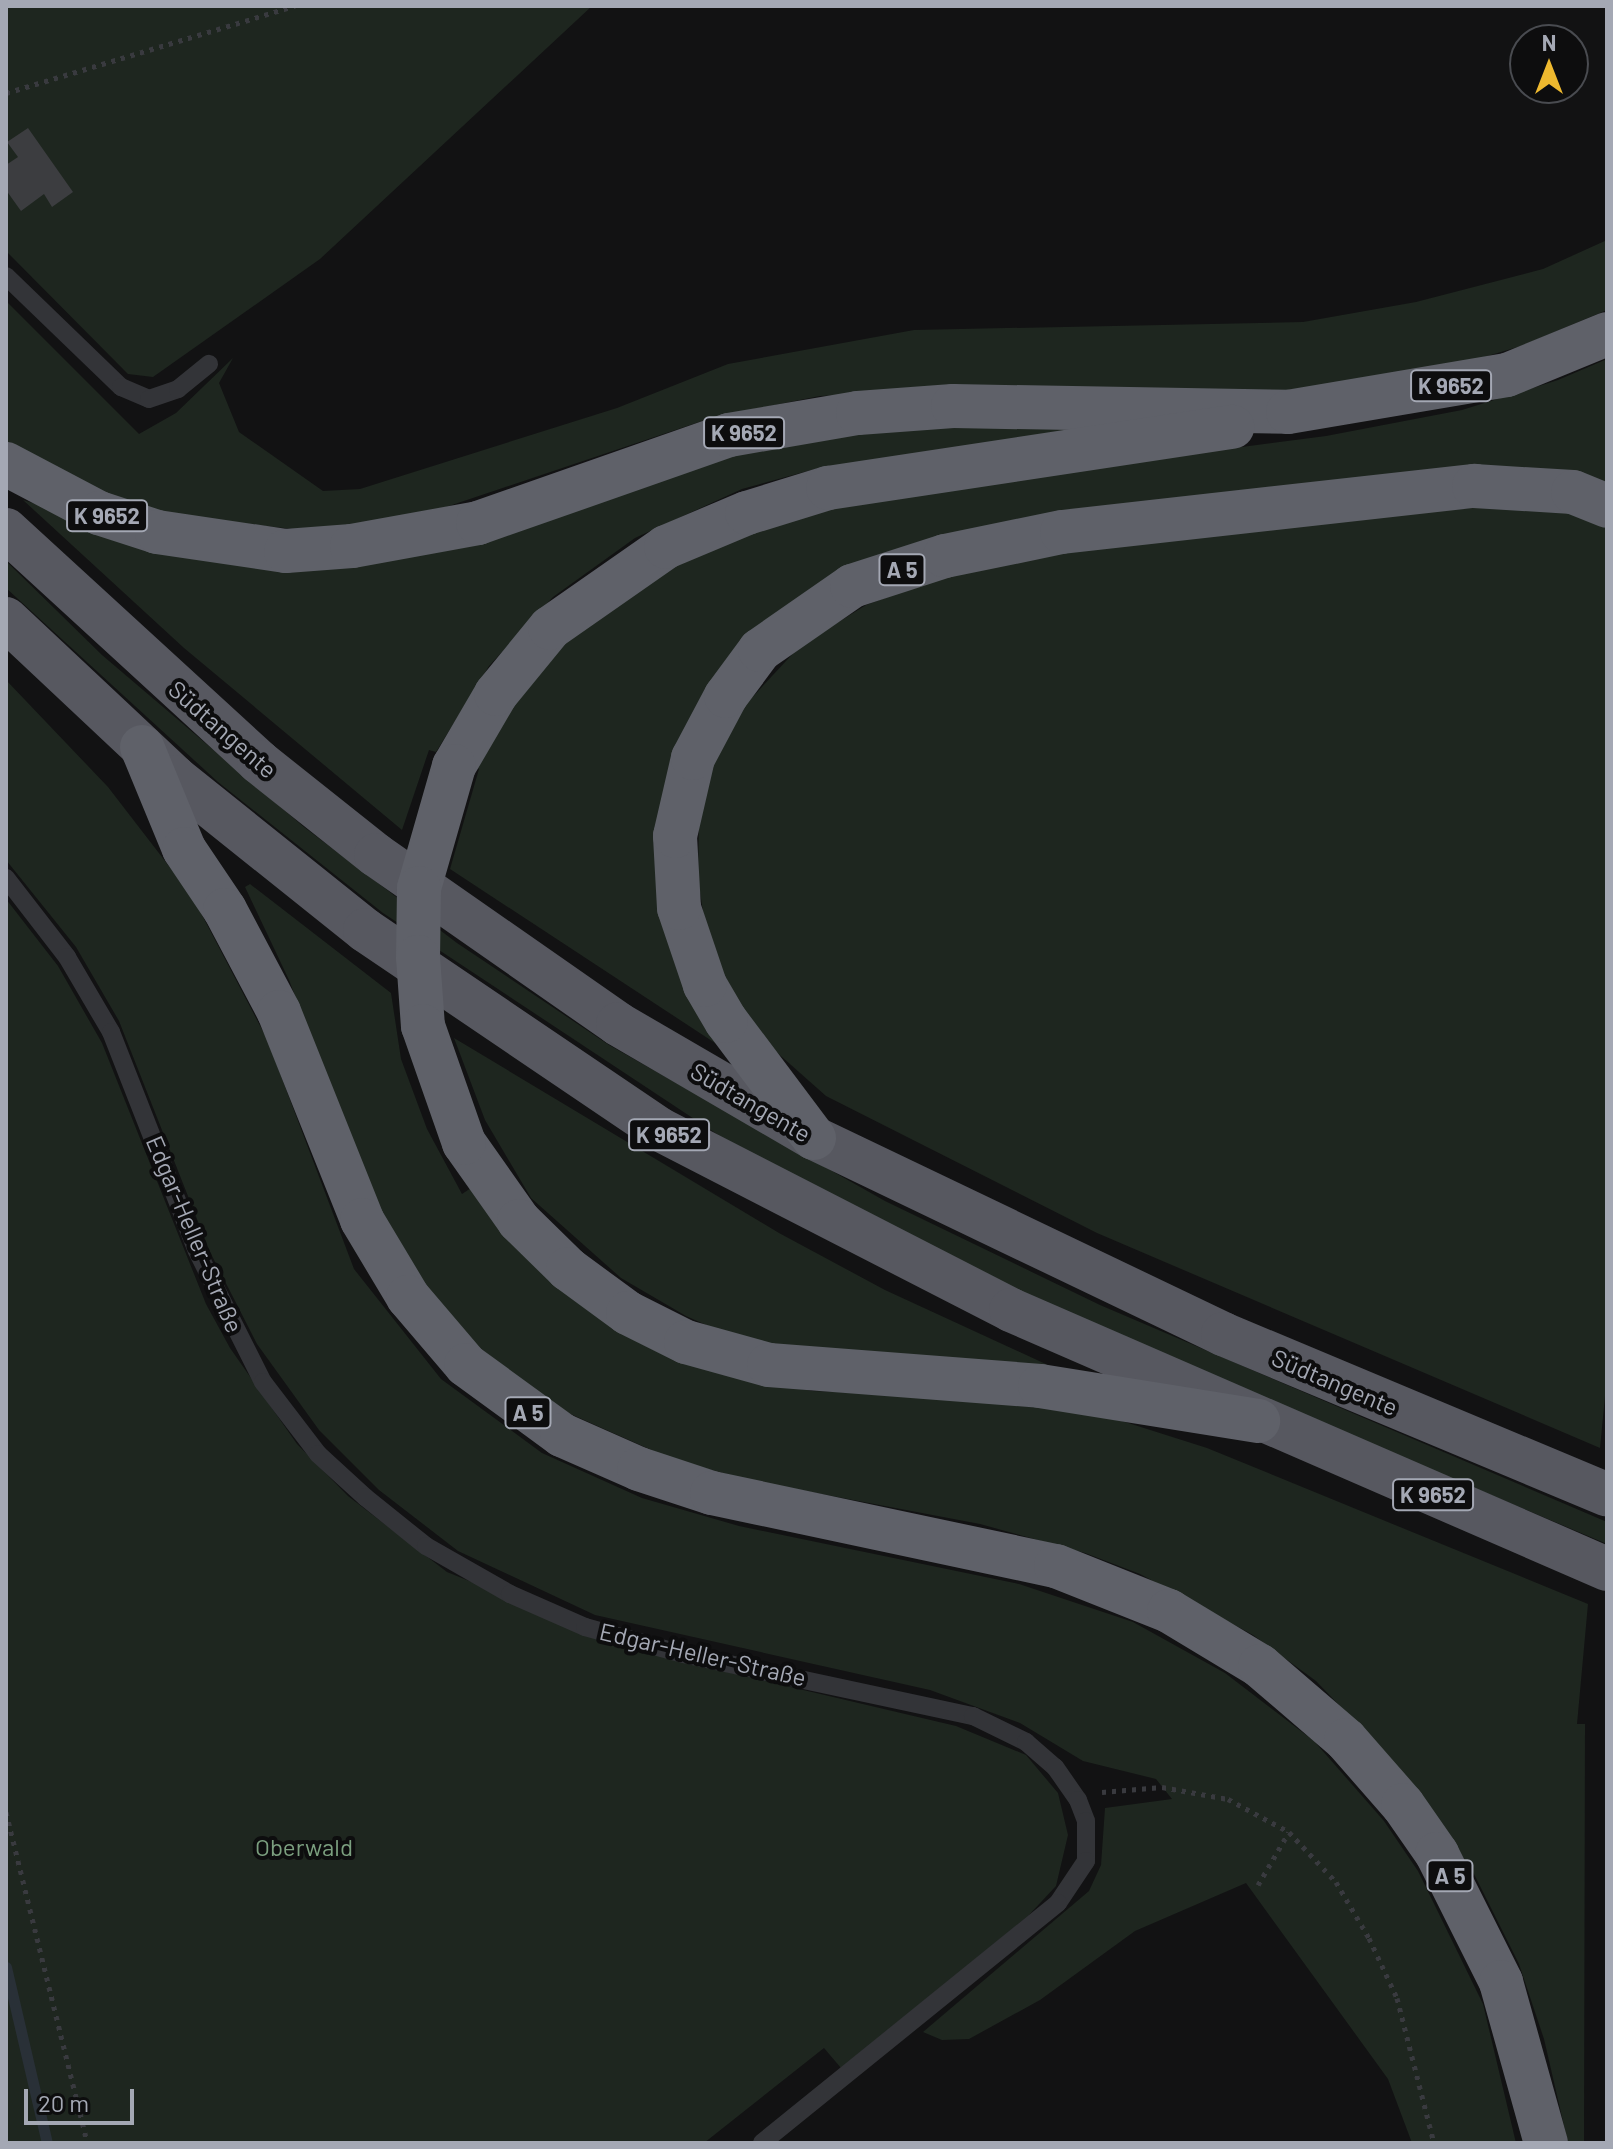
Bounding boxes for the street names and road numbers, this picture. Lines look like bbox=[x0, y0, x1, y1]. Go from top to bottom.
road number: K 9652 bbox=[1409, 368, 1493, 404]
road number: K 9652 bbox=[702, 415, 786, 451]
road number: K 9652 bbox=[65, 498, 149, 534]
road number: A 5 bbox=[878, 552, 926, 588]
street label: Südtangente bbox=[163, 674, 283, 784]
street label: Südtangente bbox=[686, 1056, 816, 1148]
road number: K 9652 bbox=[627, 1117, 711, 1153]
street label: Edgar-Heller-Straße bbox=[141, 1131, 249, 1337]
street label: Südtangente bbox=[1268, 1343, 1402, 1421]
road number: A 5 bbox=[504, 1395, 552, 1431]
road number: K 9652 bbox=[1391, 1477, 1475, 1513]
street label: Edgar-Heller-Straße bbox=[597, 1616, 809, 1692]
road number: A 5 bbox=[1426, 1858, 1474, 1894]

